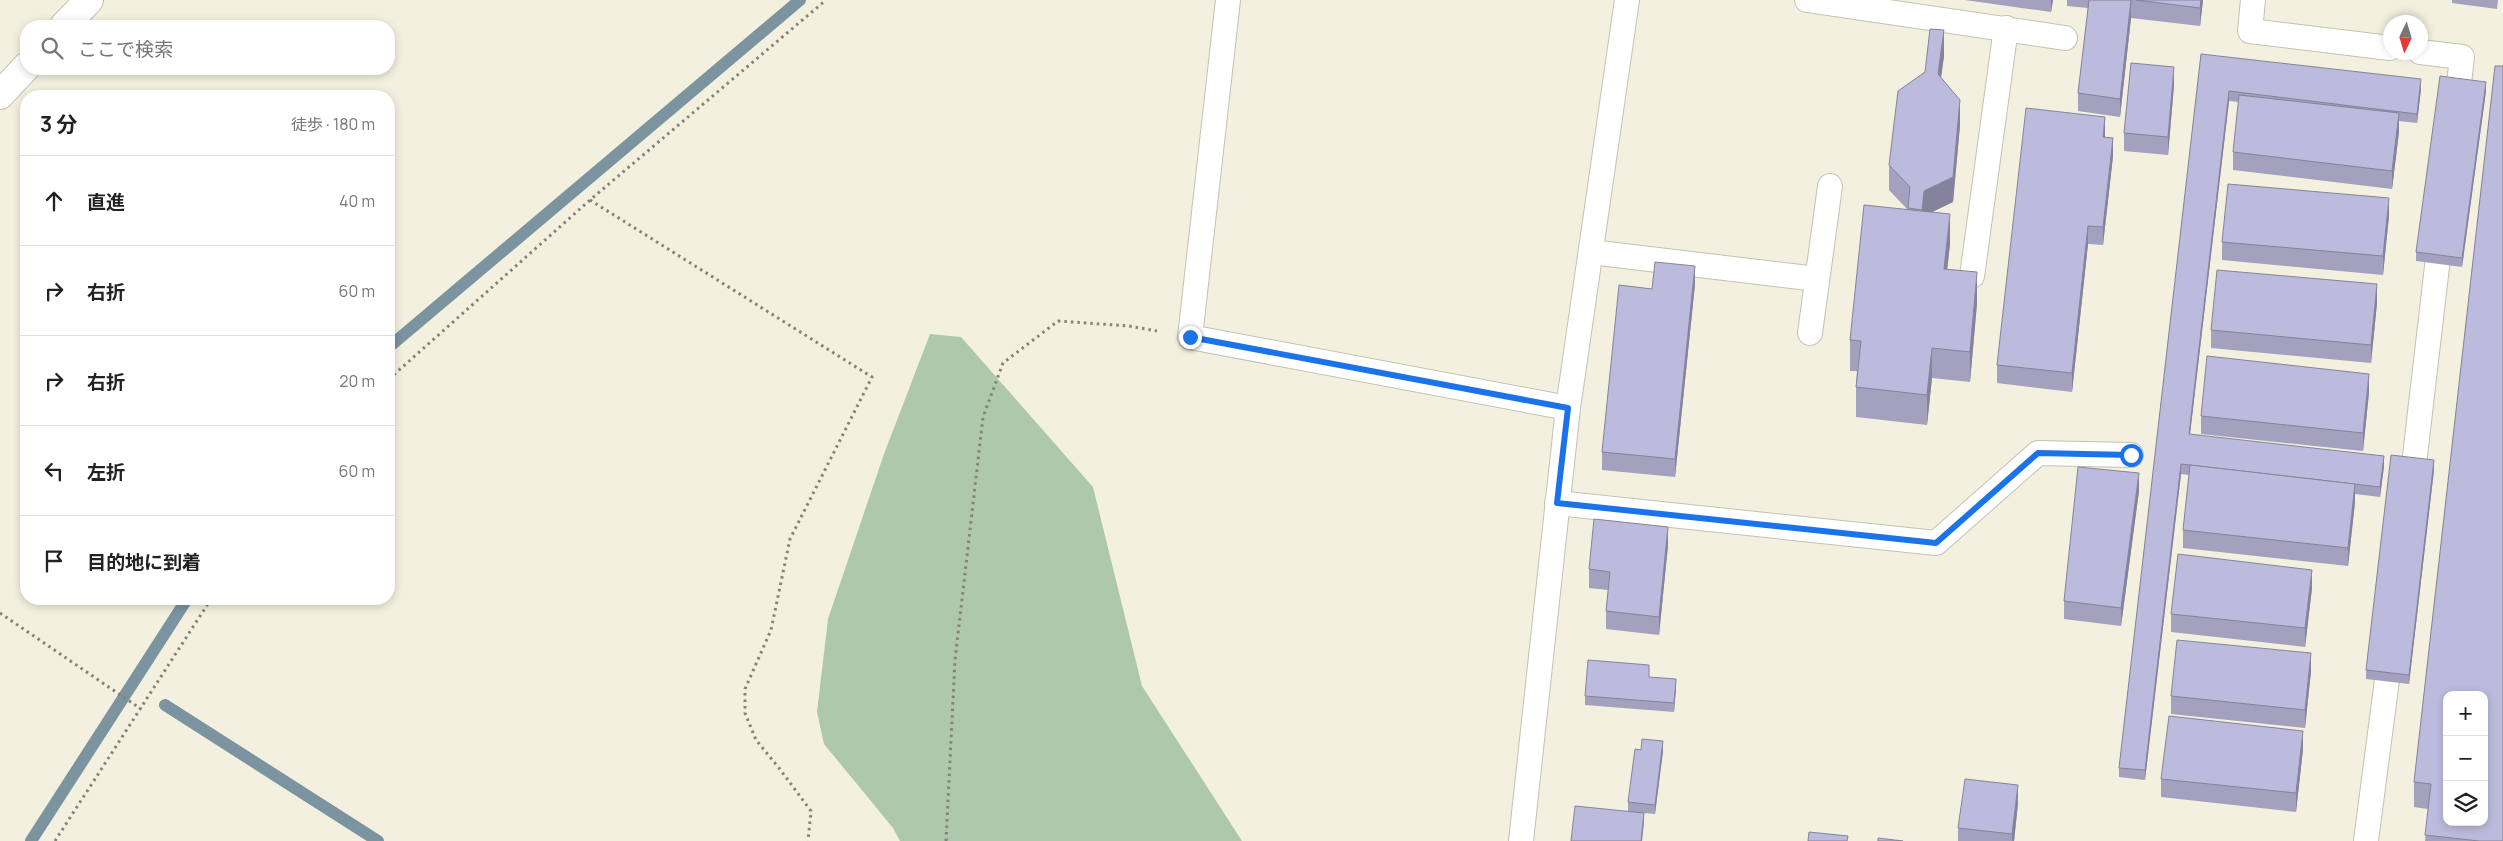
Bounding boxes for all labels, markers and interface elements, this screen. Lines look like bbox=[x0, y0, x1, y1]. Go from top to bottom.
north arrow bbox=[2383, 15, 2428, 60]
search box bbox=[20, 20, 395, 75]
icon: search bbox=[38, 34, 66, 62]
text: ここで検索 bbox=[78, 36, 173, 62]
text: 3 分 bbox=[40, 110, 77, 138]
text: 徒歩 · 180 m bbox=[291, 113, 375, 135]
icon: ahead bbox=[40, 187, 68, 215]
text: 直進 bbox=[87, 189, 125, 215]
text: 40 m bbox=[339, 190, 375, 212]
icon: right bbox=[40, 277, 68, 305]
text: 右折 bbox=[87, 279, 125, 305]
text: 60 m bbox=[339, 280, 375, 302]
route end bbox=[1179, 326, 1202, 349]
icon: right bbox=[40, 367, 68, 395]
text: 右折 bbox=[87, 369, 125, 395]
text: 20 m bbox=[339, 370, 375, 392]
route start bbox=[2120, 444, 2143, 467]
icon: left bbox=[40, 457, 68, 485]
text: 左折 bbox=[87, 459, 125, 485]
text: 60 m bbox=[339, 460, 375, 482]
icon: arrive bbox=[40, 547, 68, 575]
text: 目的地に到着 bbox=[87, 549, 201, 575]
map controls bbox=[2443, 691, 2488, 826]
button: + bbox=[2443, 691, 2488, 736]
button: − bbox=[2443, 736, 2488, 781]
button: layers bbox=[2443, 781, 2488, 826]

